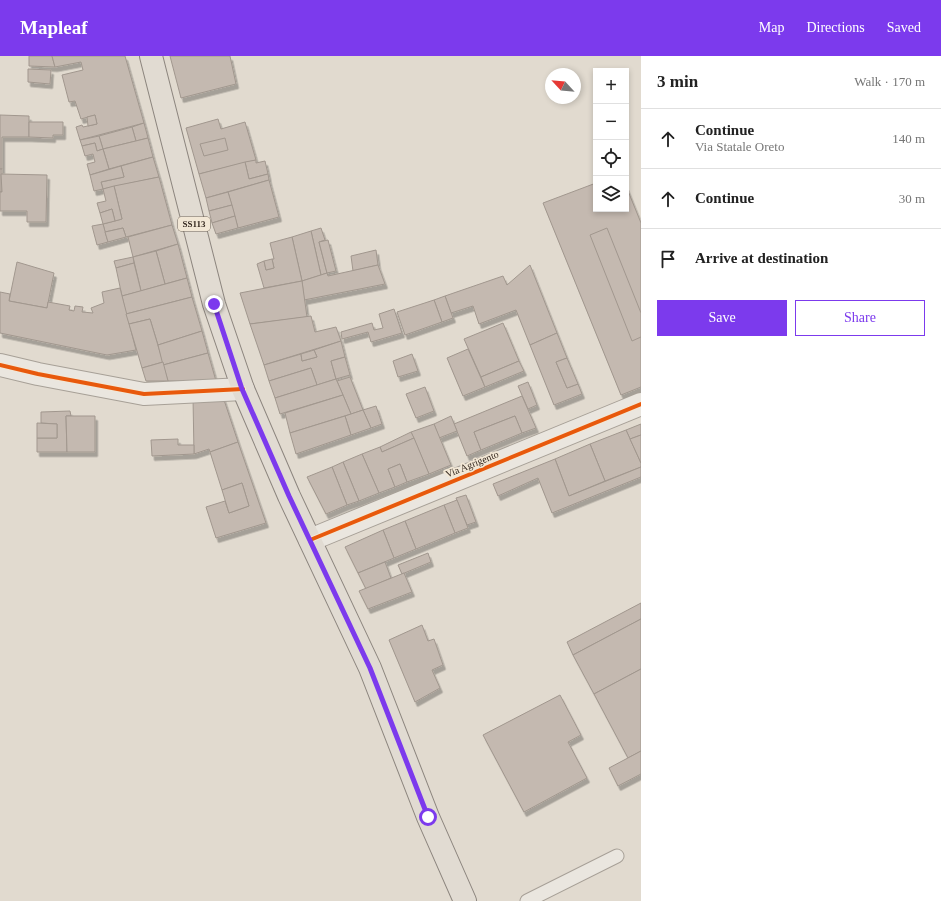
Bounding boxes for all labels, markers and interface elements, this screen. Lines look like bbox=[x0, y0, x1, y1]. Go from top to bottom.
text: Mapleaf bbox=[20, 17, 88, 38]
text: Map bbox=[759, 20, 784, 35]
text: Directions bbox=[806, 20, 865, 35]
text: Saved bbox=[887, 20, 921, 35]
north arrow bbox=[545, 68, 581, 104]
map controls bbox=[593, 68, 629, 212]
button: + bbox=[593, 68, 629, 104]
text: 3 min bbox=[657, 72, 698, 91]
text: Walk · 170 m bbox=[854, 74, 925, 89]
button: − bbox=[593, 104, 629, 140]
text: Continue bbox=[695, 122, 754, 138]
icon: ahead bbox=[657, 128, 679, 150]
text: 140 m bbox=[892, 131, 925, 146]
text: Via Statale Oreto bbox=[695, 139, 784, 154]
button: locate bbox=[593, 140, 629, 176]
button: layers bbox=[593, 176, 629, 212]
icon: ahead bbox=[657, 188, 679, 210]
text: Continue bbox=[695, 190, 754, 206]
text: 30 m bbox=[899, 191, 925, 206]
road number: SS113 bbox=[178, 217, 210, 231]
icon: arrive bbox=[657, 248, 679, 270]
text: Arrive at destination bbox=[695, 250, 828, 266]
route end bbox=[205, 295, 223, 313]
button: Save bbox=[657, 300, 787, 336]
button: Share bbox=[795, 300, 925, 336]
street label: Via Agrigento bbox=[444, 448, 500, 480]
route start bbox=[419, 808, 437, 826]

